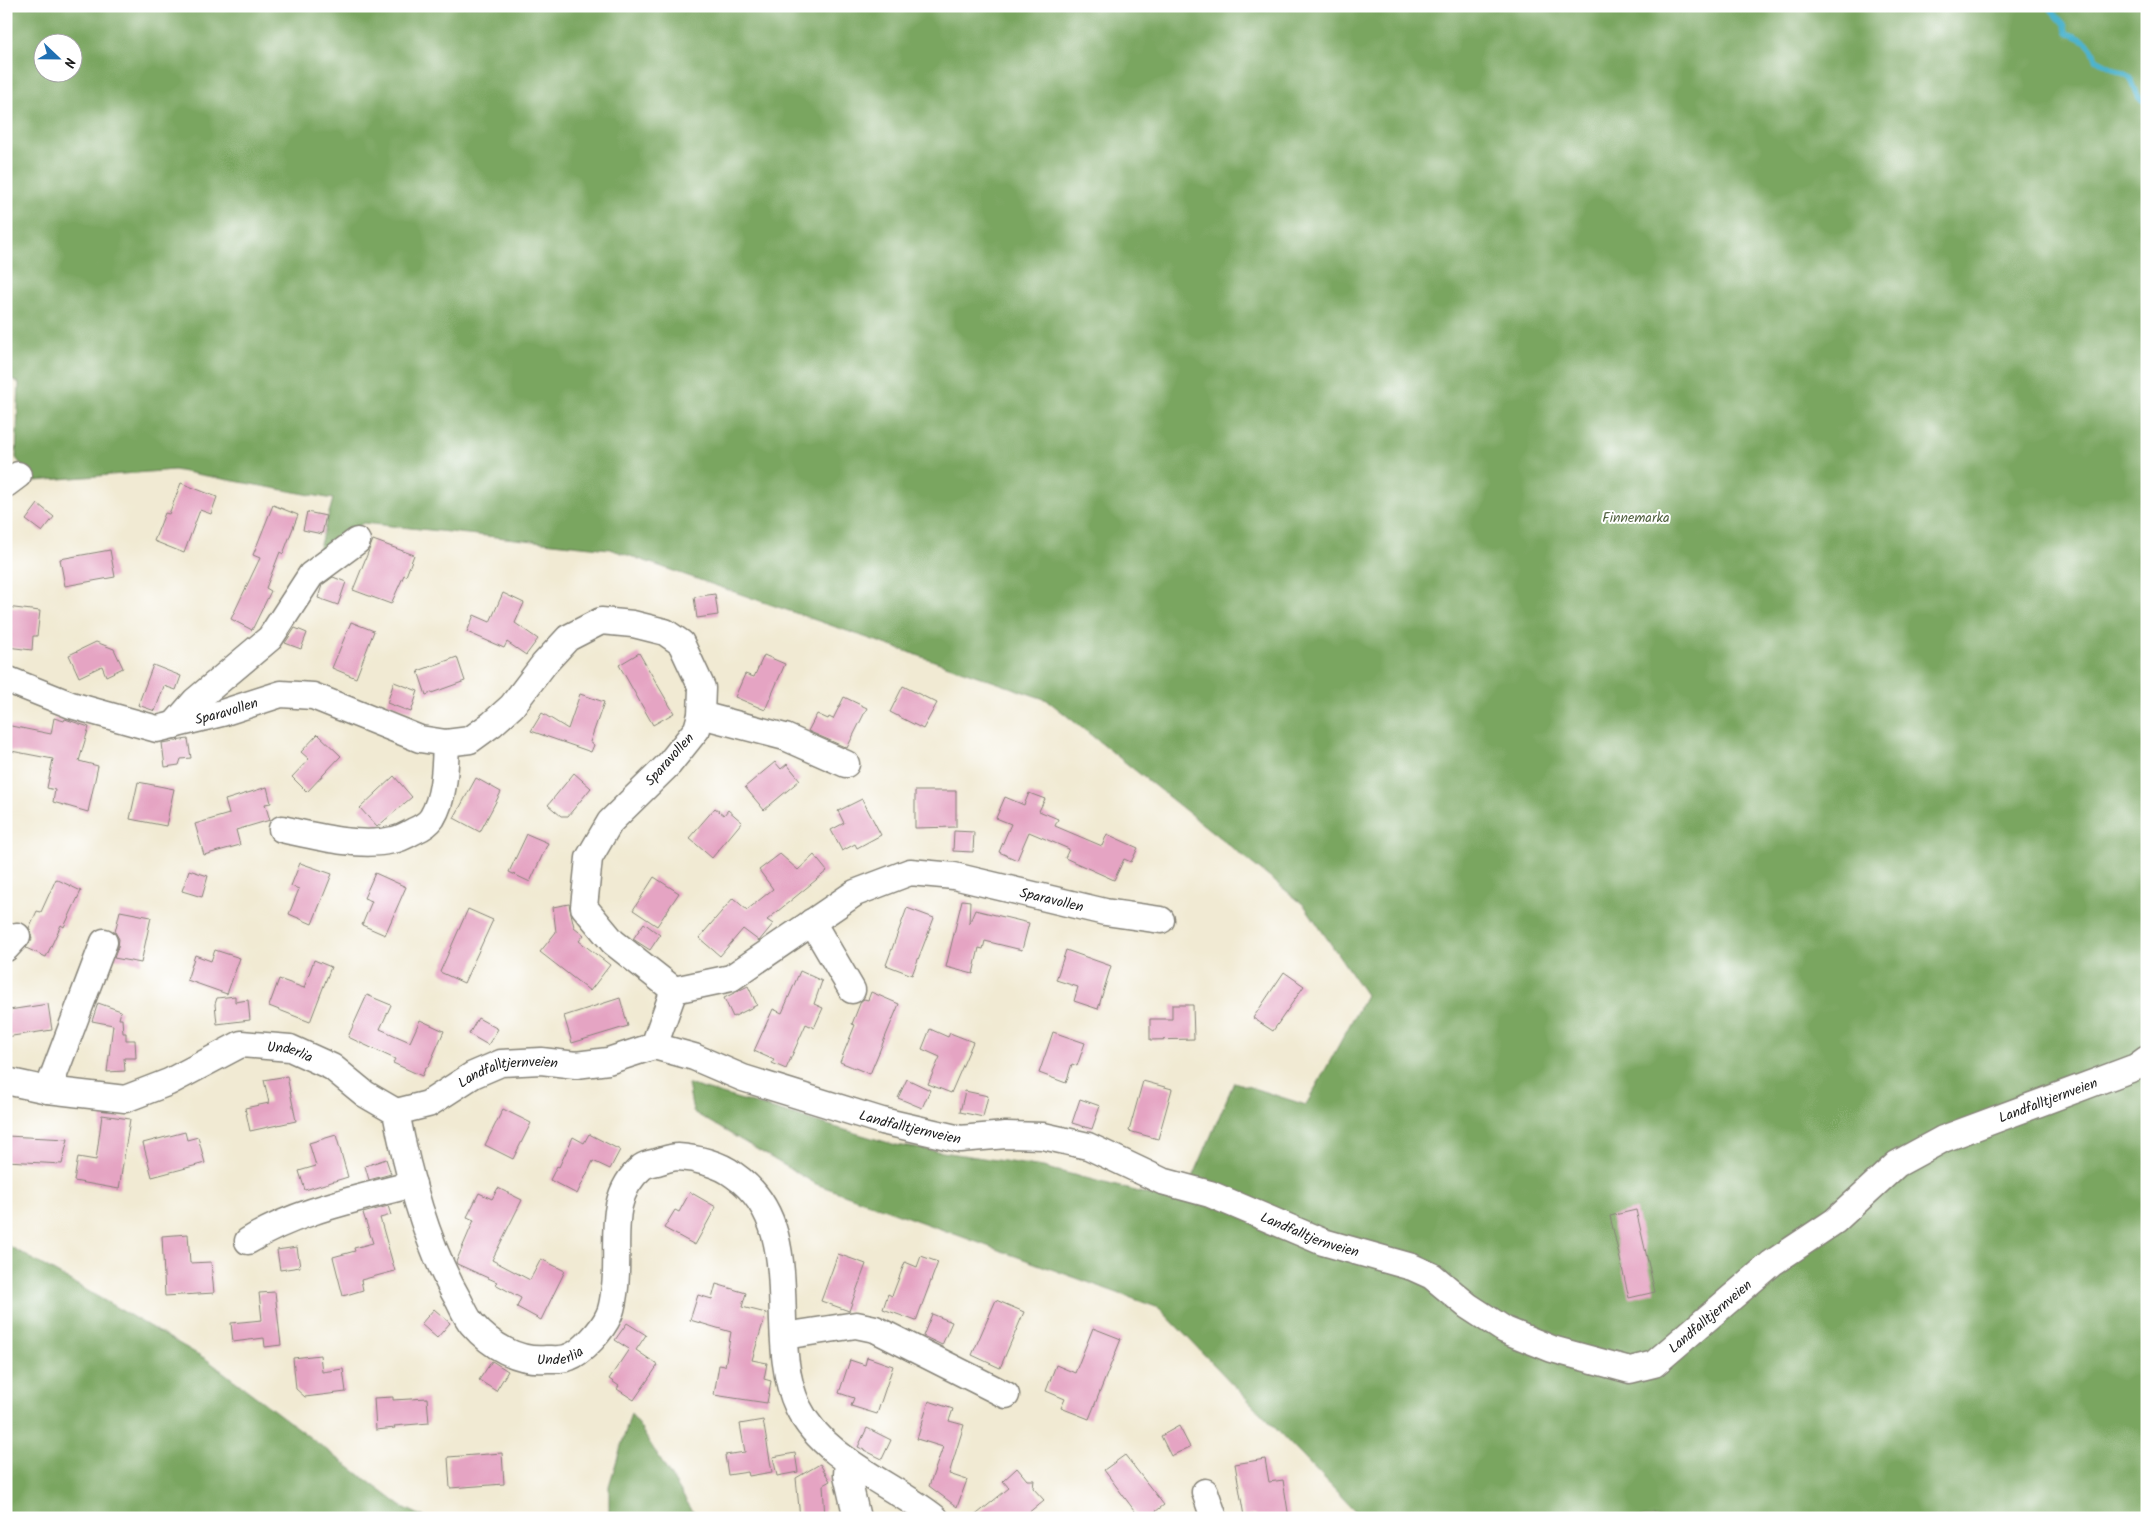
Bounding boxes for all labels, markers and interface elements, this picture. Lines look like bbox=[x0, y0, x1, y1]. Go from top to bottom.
north arrow bbox=[32, 32, 82, 82]
text: N bbox=[57, 54, 81, 71]
park label: Finnemarka bbox=[1602, 507, 1670, 529]
street label: Sparavollen bbox=[193, 692, 261, 731]
street label: Sparavollen bbox=[640, 728, 700, 791]
street label: Sparavollen bbox=[1017, 882, 1086, 919]
street label: Underlia bbox=[266, 1036, 316, 1069]
street label: Landfalltjernveien bbox=[454, 1051, 559, 1094]
street label: Landfalltjernveien bbox=[1996, 1072, 2101, 1129]
street label: Landfalltjernveien bbox=[856, 1105, 963, 1151]
street label: Landfalltjernveien bbox=[1257, 1207, 1362, 1264]
street label: Landfalltjernveien bbox=[1664, 1275, 1757, 1359]
street label: Underlia bbox=[537, 1341, 589, 1371]

